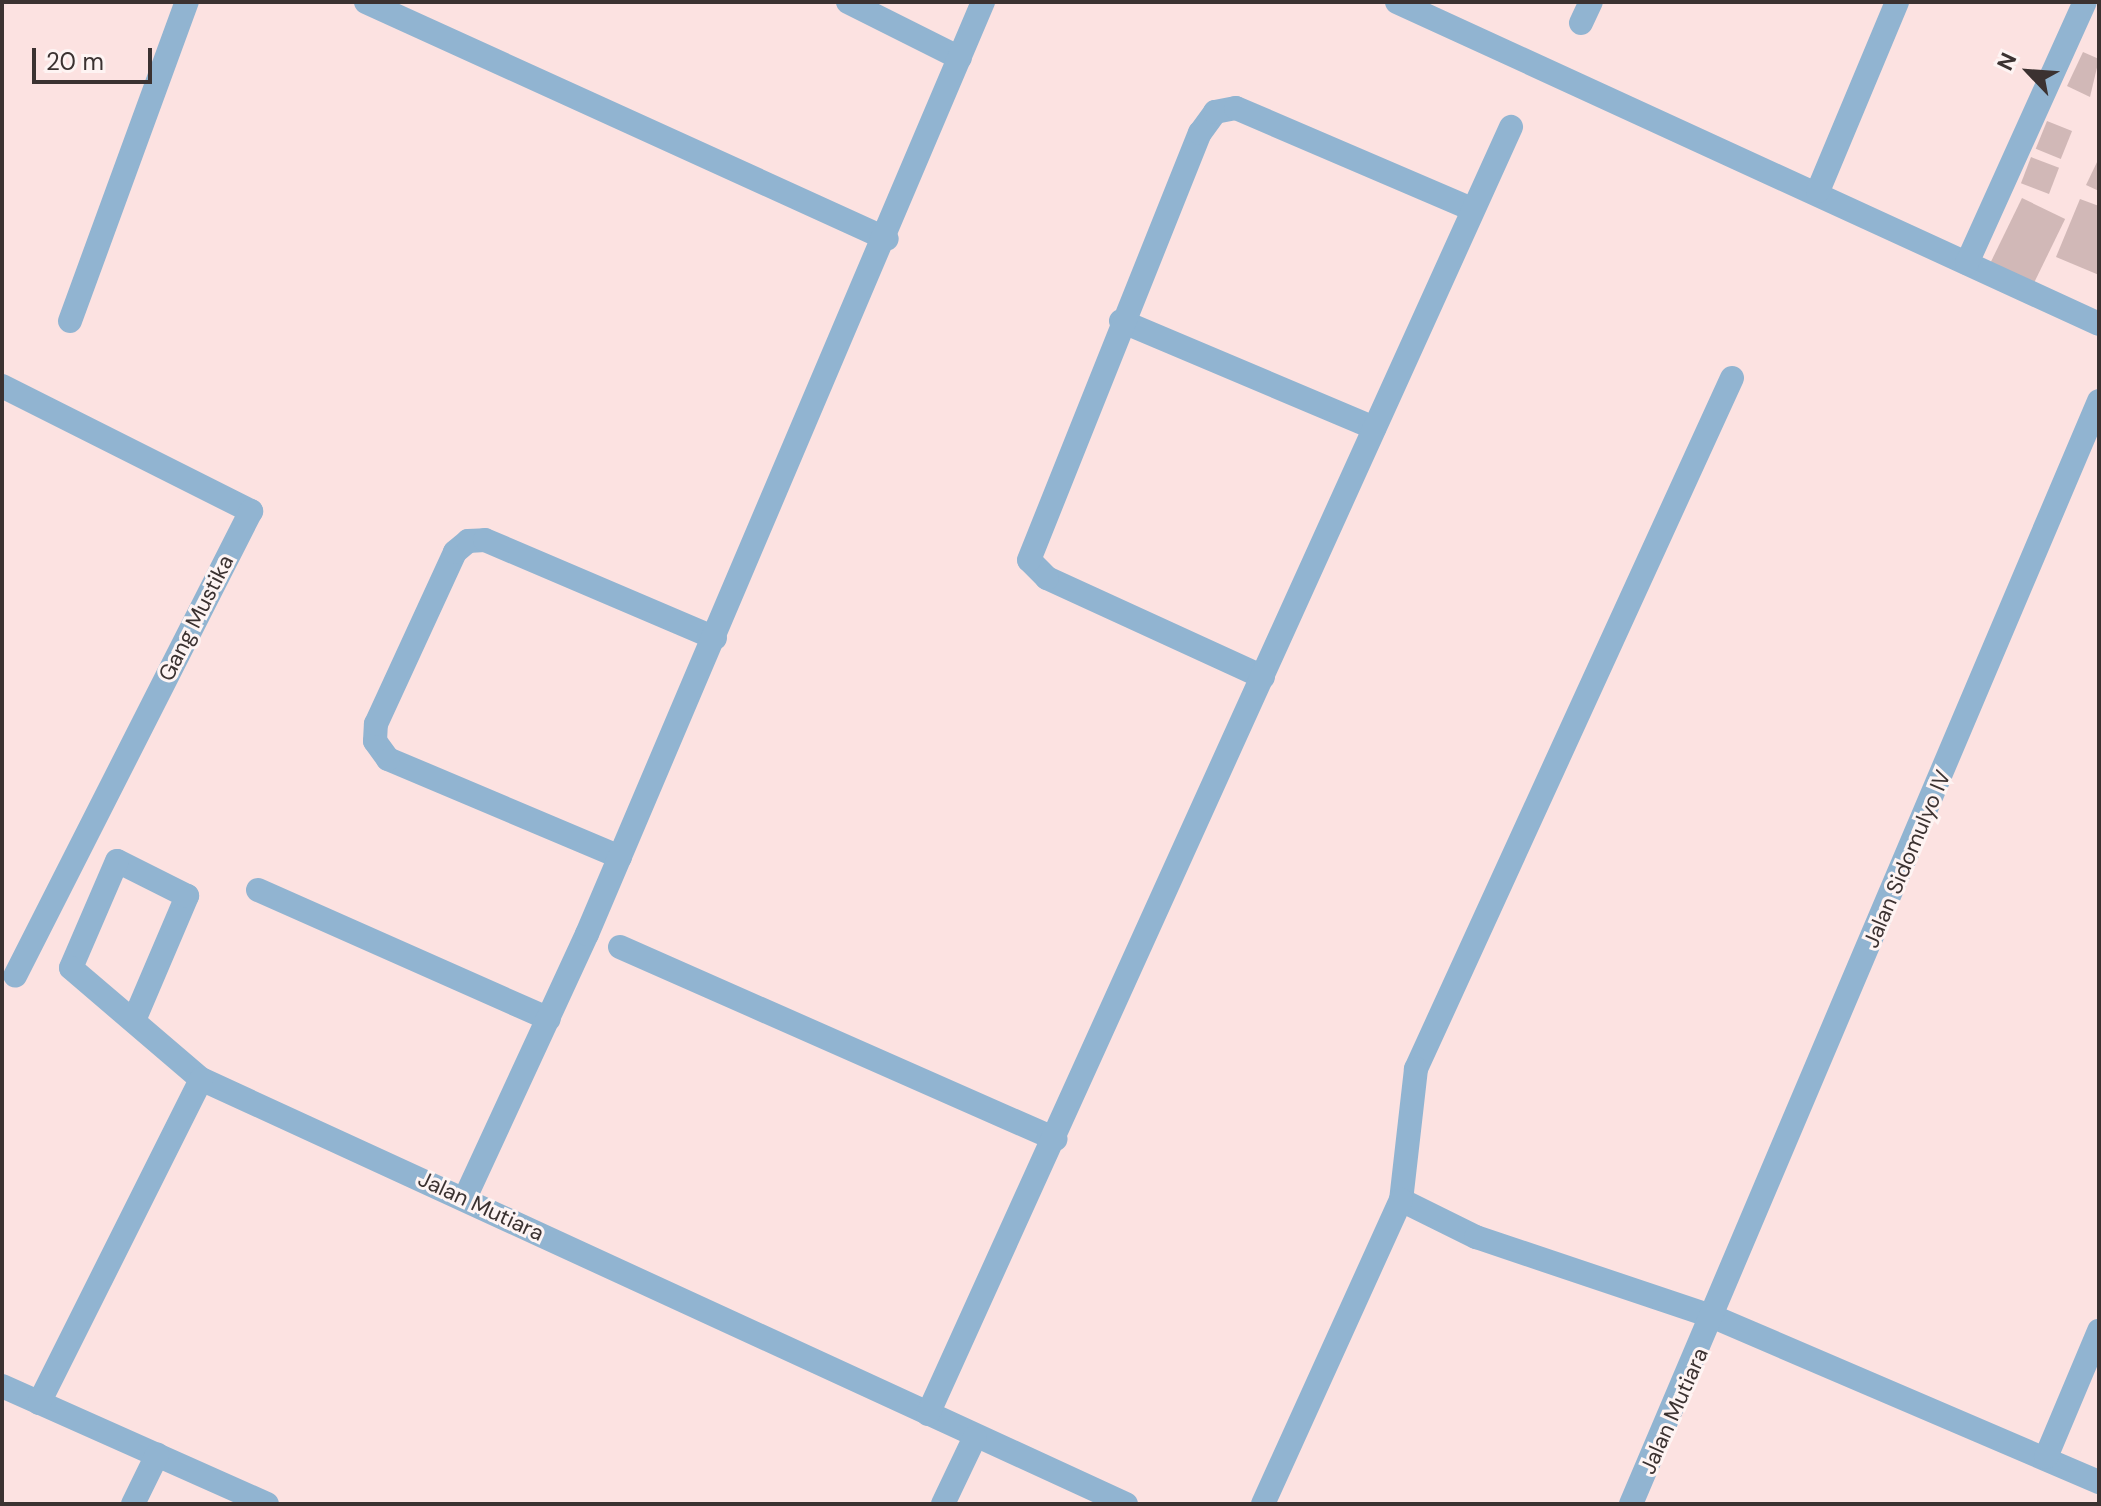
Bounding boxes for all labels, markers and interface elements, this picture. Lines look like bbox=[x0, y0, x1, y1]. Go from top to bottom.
scale bar bbox=[36, 32, 156, 82]
north arrow bbox=[1989, 32, 2069, 112]
text: 20 m bbox=[46, 46, 104, 77]
text: N bbox=[1990, 48, 2023, 75]
street label: Gang Mustika bbox=[153, 551, 239, 685]
street label: Jalan Sidomulyo IV bbox=[1858, 766, 1956, 952]
street label: Jalan Mutiara bbox=[414, 1165, 548, 1247]
street label: Jalan Mutiara bbox=[1634, 1344, 1714, 1478]

